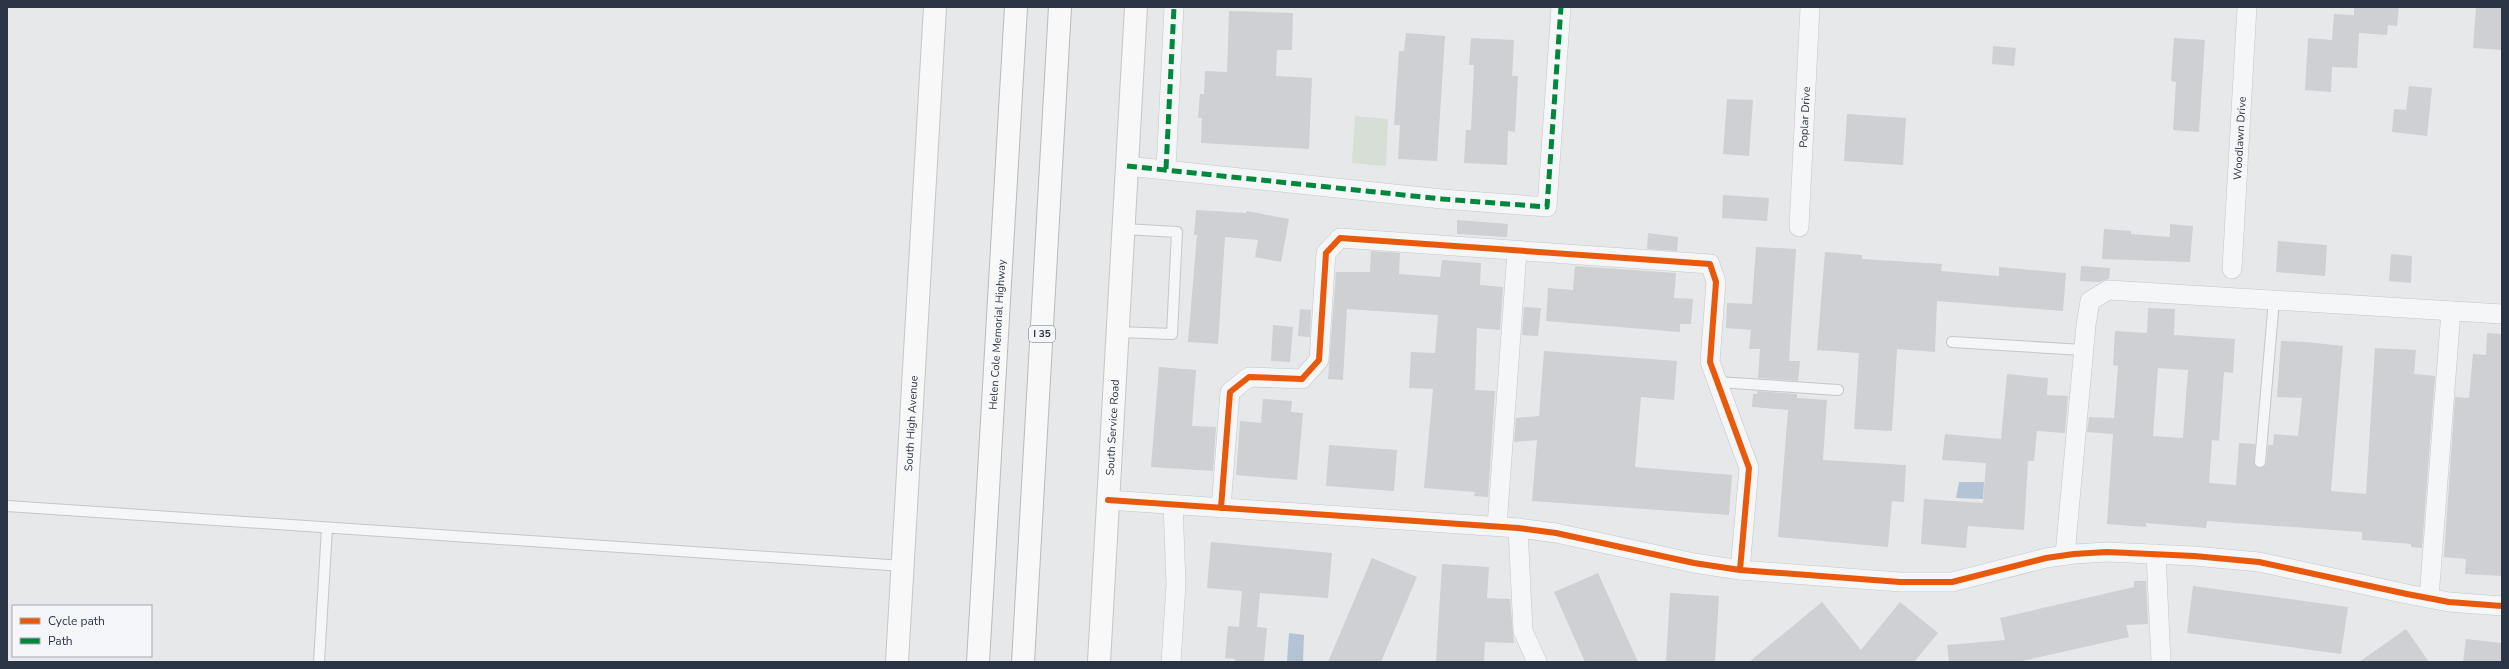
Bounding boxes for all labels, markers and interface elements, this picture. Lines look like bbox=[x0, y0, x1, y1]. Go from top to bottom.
street label: Poplar Drive bbox=[1795, 86, 1814, 148]
street label: Woodlawn Drive bbox=[2230, 96, 2249, 180]
street label: Helen Cole Memorial Highway bbox=[985, 258, 1009, 410]
road number: I 35 bbox=[1029, 326, 1055, 342]
street label: South High Avenue bbox=[901, 375, 921, 472]
street label: South Service Road bbox=[1102, 379, 1122, 476]
legend bbox=[12, 605, 152, 657]
text: Cycle path bbox=[48, 613, 105, 629]
text: Path bbox=[48, 633, 73, 649]

